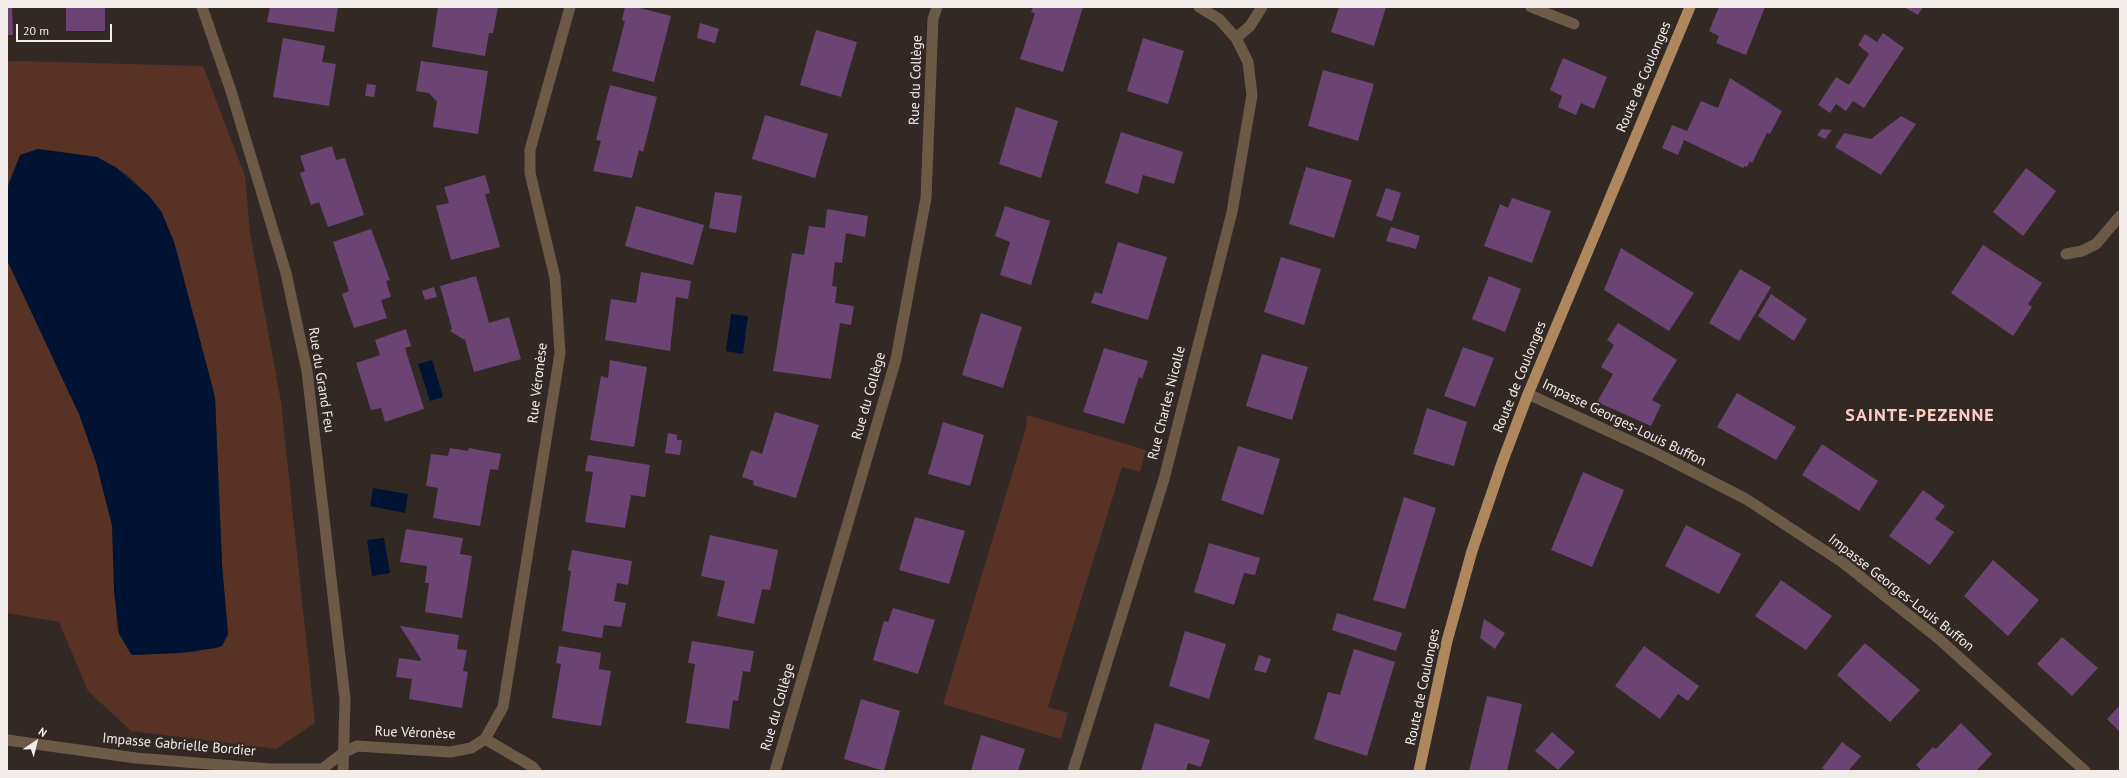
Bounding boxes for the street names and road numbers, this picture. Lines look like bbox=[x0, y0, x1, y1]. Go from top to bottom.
street label: Route de Coulonges bbox=[1613, 19, 1675, 135]
street label: Rue du Collège bbox=[906, 35, 926, 125]
street label: Route de Coulonges bbox=[1490, 319, 1550, 435]
street label: Rue du Grand Feu bbox=[304, 326, 338, 434]
street label: Rue Véronèse bbox=[525, 342, 551, 424]
street label: Rue Charles Nicolle bbox=[1145, 344, 1189, 462]
street label: Rue du Collège bbox=[848, 350, 890, 442]
street label: Impasse Georges-Louis Buffon bbox=[1539, 376, 1709, 470]
street label: Impasse Georges-Louis Buffon bbox=[1825, 531, 1977, 655]
street label: Route de Coulonges bbox=[1402, 627, 1444, 747]
street label: Rue du Collège bbox=[757, 661, 799, 753]
street label: Rue Véronèse bbox=[374, 723, 456, 743]
street label: Impasse Gabrielle Bordier bbox=[102, 730, 256, 760]

